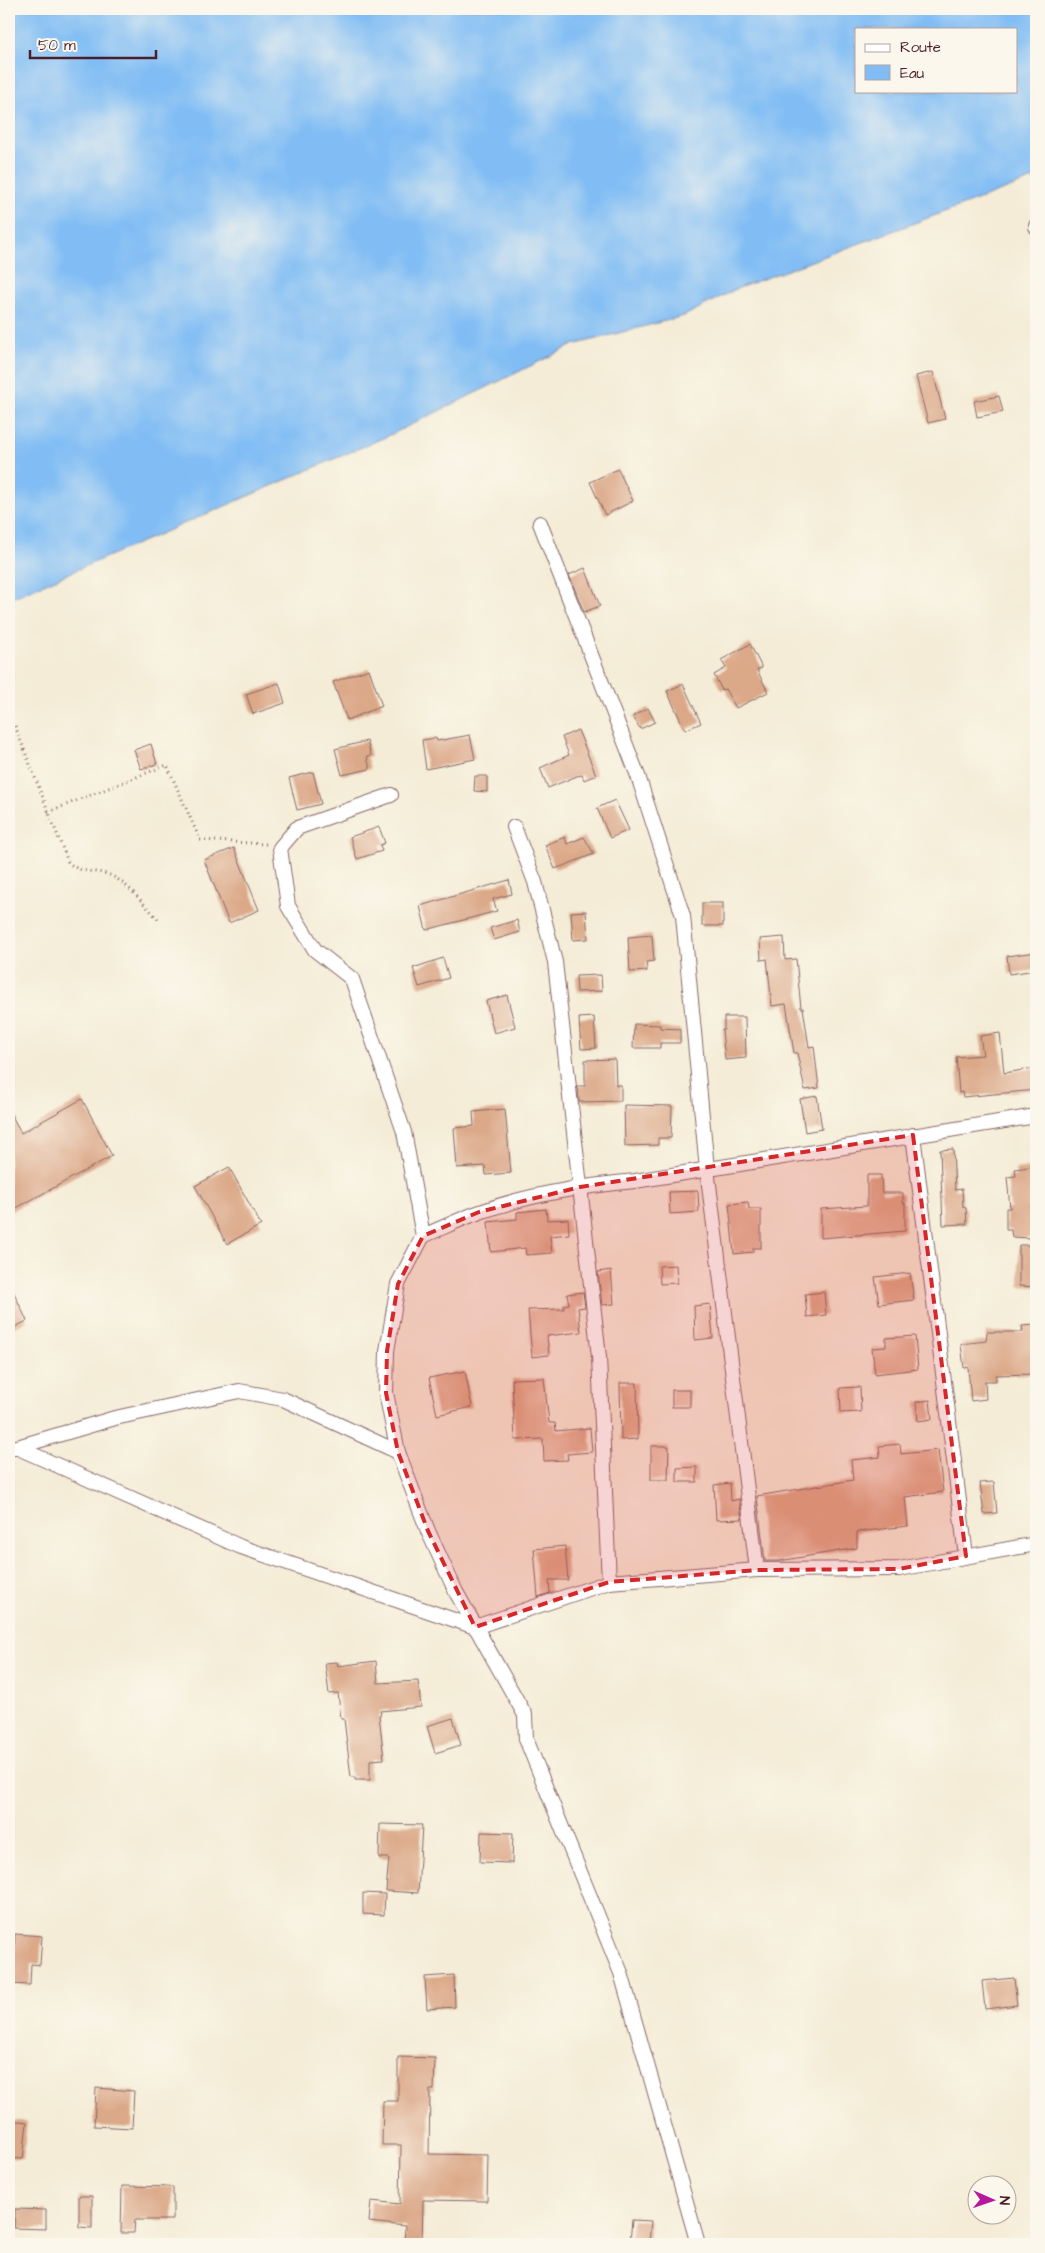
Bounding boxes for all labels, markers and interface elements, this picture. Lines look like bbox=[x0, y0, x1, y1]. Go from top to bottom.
scale bar bbox=[30, 28, 156, 60]
legend bbox=[855, 28, 1018, 92]
text: 50 m bbox=[38, 35, 76, 56]
text: Route bbox=[900, 37, 941, 58]
text: Eau bbox=[900, 63, 925, 84]
north arrow bbox=[968, 2176, 1018, 2226]
text: N bbox=[994, 2196, 1014, 2205]

